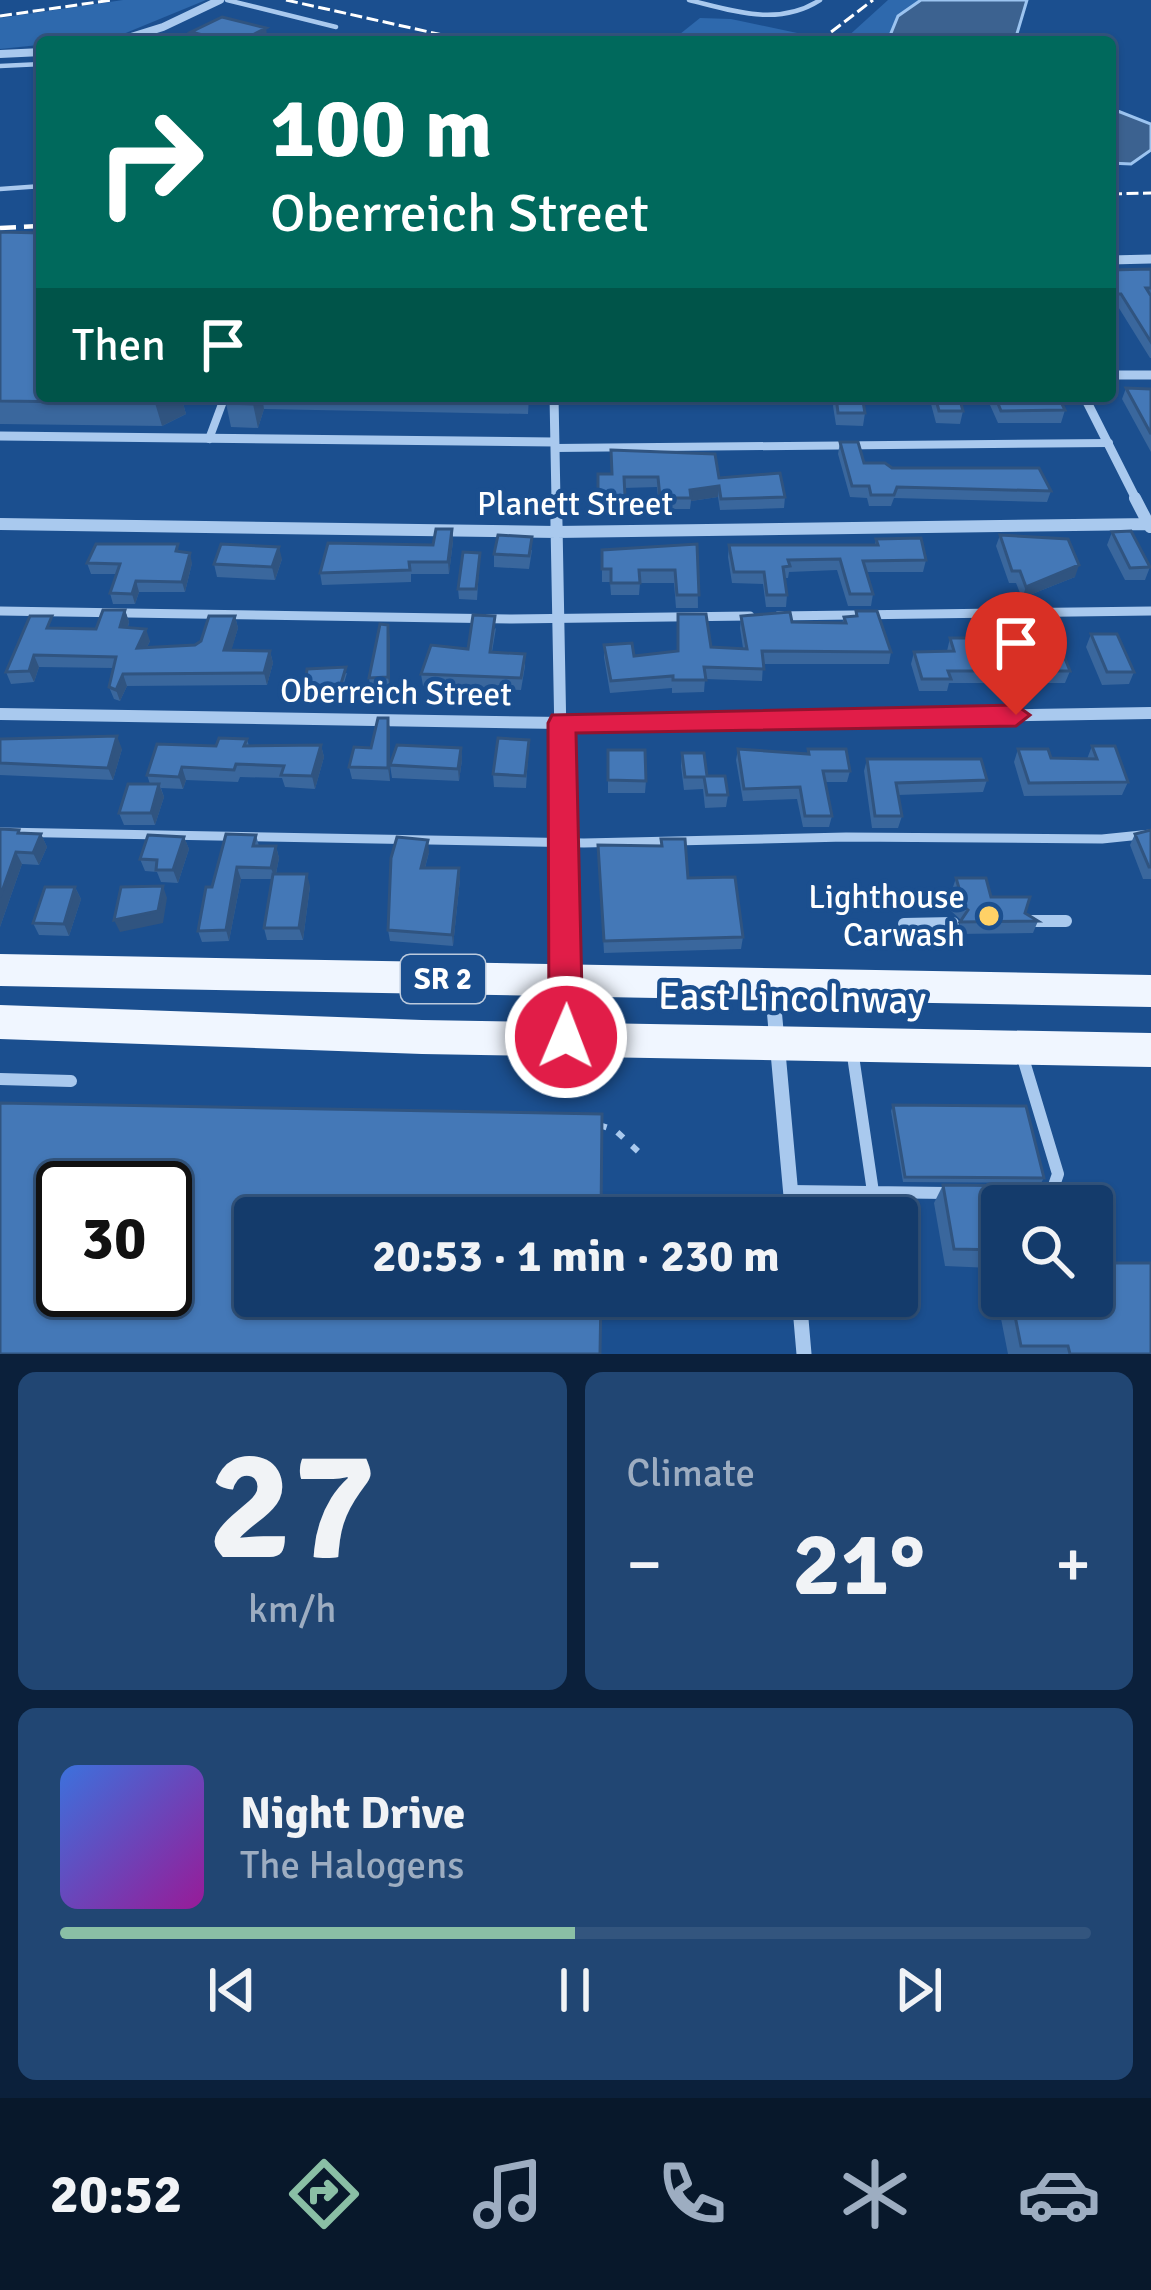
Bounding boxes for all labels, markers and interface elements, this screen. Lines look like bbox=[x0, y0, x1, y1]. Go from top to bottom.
text: 100 m bbox=[270, 77, 492, 181]
icon: right bbox=[72, 84, 228, 240]
text: Oberreich Street bbox=[270, 180, 649, 247]
icon: arrive bbox=[190, 312, 256, 378]
text: Then bbox=[72, 318, 166, 373]
street label: Planett Street bbox=[477, 484, 673, 525]
pin bbox=[965, 592, 1067, 715]
icon: arrive bbox=[983, 610, 1049, 676]
street label: Oberreich Street bbox=[280, 670, 512, 716]
place label: Lighthouse Carwash bbox=[808, 877, 965, 956]
marker: Lighthouse Carwash bbox=[976, 903, 1002, 929]
road number: SR 2 bbox=[401, 955, 485, 1003]
street label: East Lincolnway bbox=[657, 972, 927, 1024]
position arrow bbox=[503, 974, 629, 1100]
speed limit sign: 30 bbox=[36, 1161, 192, 1317]
map controls bbox=[981, 1185, 1113, 1317]
button: search bbox=[981, 1185, 1113, 1317]
text: 20:53 · 1 min · 230 m bbox=[372, 1229, 780, 1284]
text: 27 bbox=[208, 1410, 376, 1603]
text: Climate bbox=[627, 1449, 755, 1497]
text: 21° bbox=[792, 1509, 925, 1620]
text: − bbox=[627, 1524, 662, 1605]
text: + bbox=[1055, 1524, 1091, 1605]
text: km/h bbox=[248, 1585, 336, 1633]
text: Night Drive bbox=[240, 1786, 465, 1841]
text: The Halogens bbox=[240, 1841, 464, 1889]
icon: previous bbox=[199, 1957, 265, 2023]
icon: pause bbox=[542, 1957, 608, 2023]
icon: next bbox=[886, 1957, 952, 2023]
icon: directions bbox=[282, 2152, 366, 2236]
icon: music bbox=[466, 2152, 550, 2236]
icon: phone bbox=[650, 2152, 734, 2236]
icon: climate bbox=[833, 2152, 917, 2236]
icon: car bbox=[1017, 2152, 1101, 2236]
text: 20:52 bbox=[50, 2161, 182, 2228]

